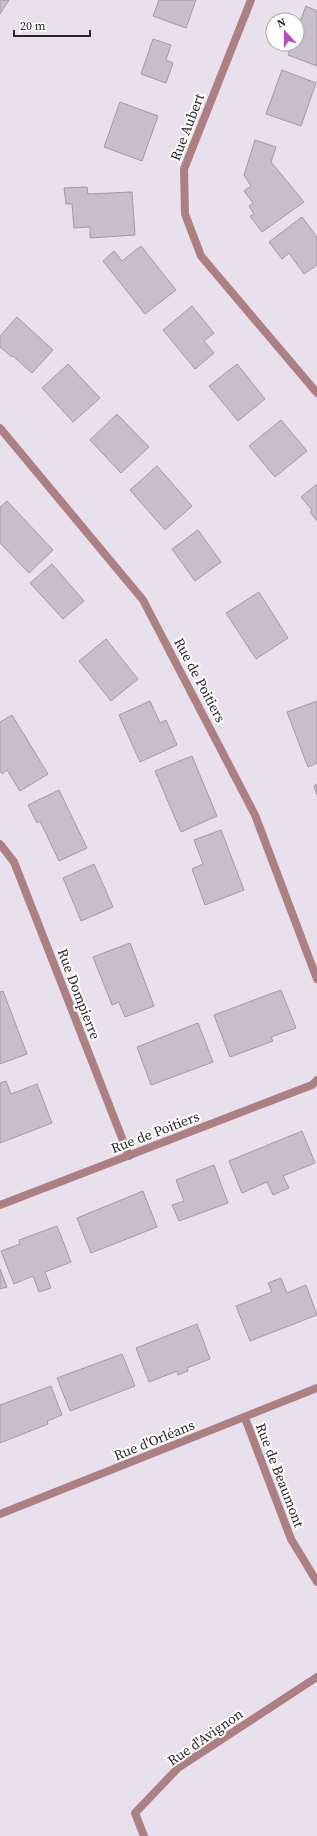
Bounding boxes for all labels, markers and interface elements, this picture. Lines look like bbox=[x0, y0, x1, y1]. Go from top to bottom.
scale bar bbox=[14, 12, 90, 38]
north arrow bbox=[265, 12, 305, 52]
text: N bbox=[275, 15, 288, 32]
text: 20 m bbox=[20, 18, 46, 34]
street label: Rue Aubert bbox=[165, 90, 209, 163]
street label: Rue de Poitiers bbox=[169, 634, 231, 726]
street label: Rue Dompierre bbox=[53, 946, 105, 1042]
street label: Rue de Poitiers bbox=[108, 1106, 202, 1158]
street label: Rue d'Orléans bbox=[111, 1415, 197, 1465]
street label: Rue de Beaumont bbox=[251, 1420, 309, 1530]
street label: Rue d'Avignon bbox=[163, 1703, 247, 1770]

